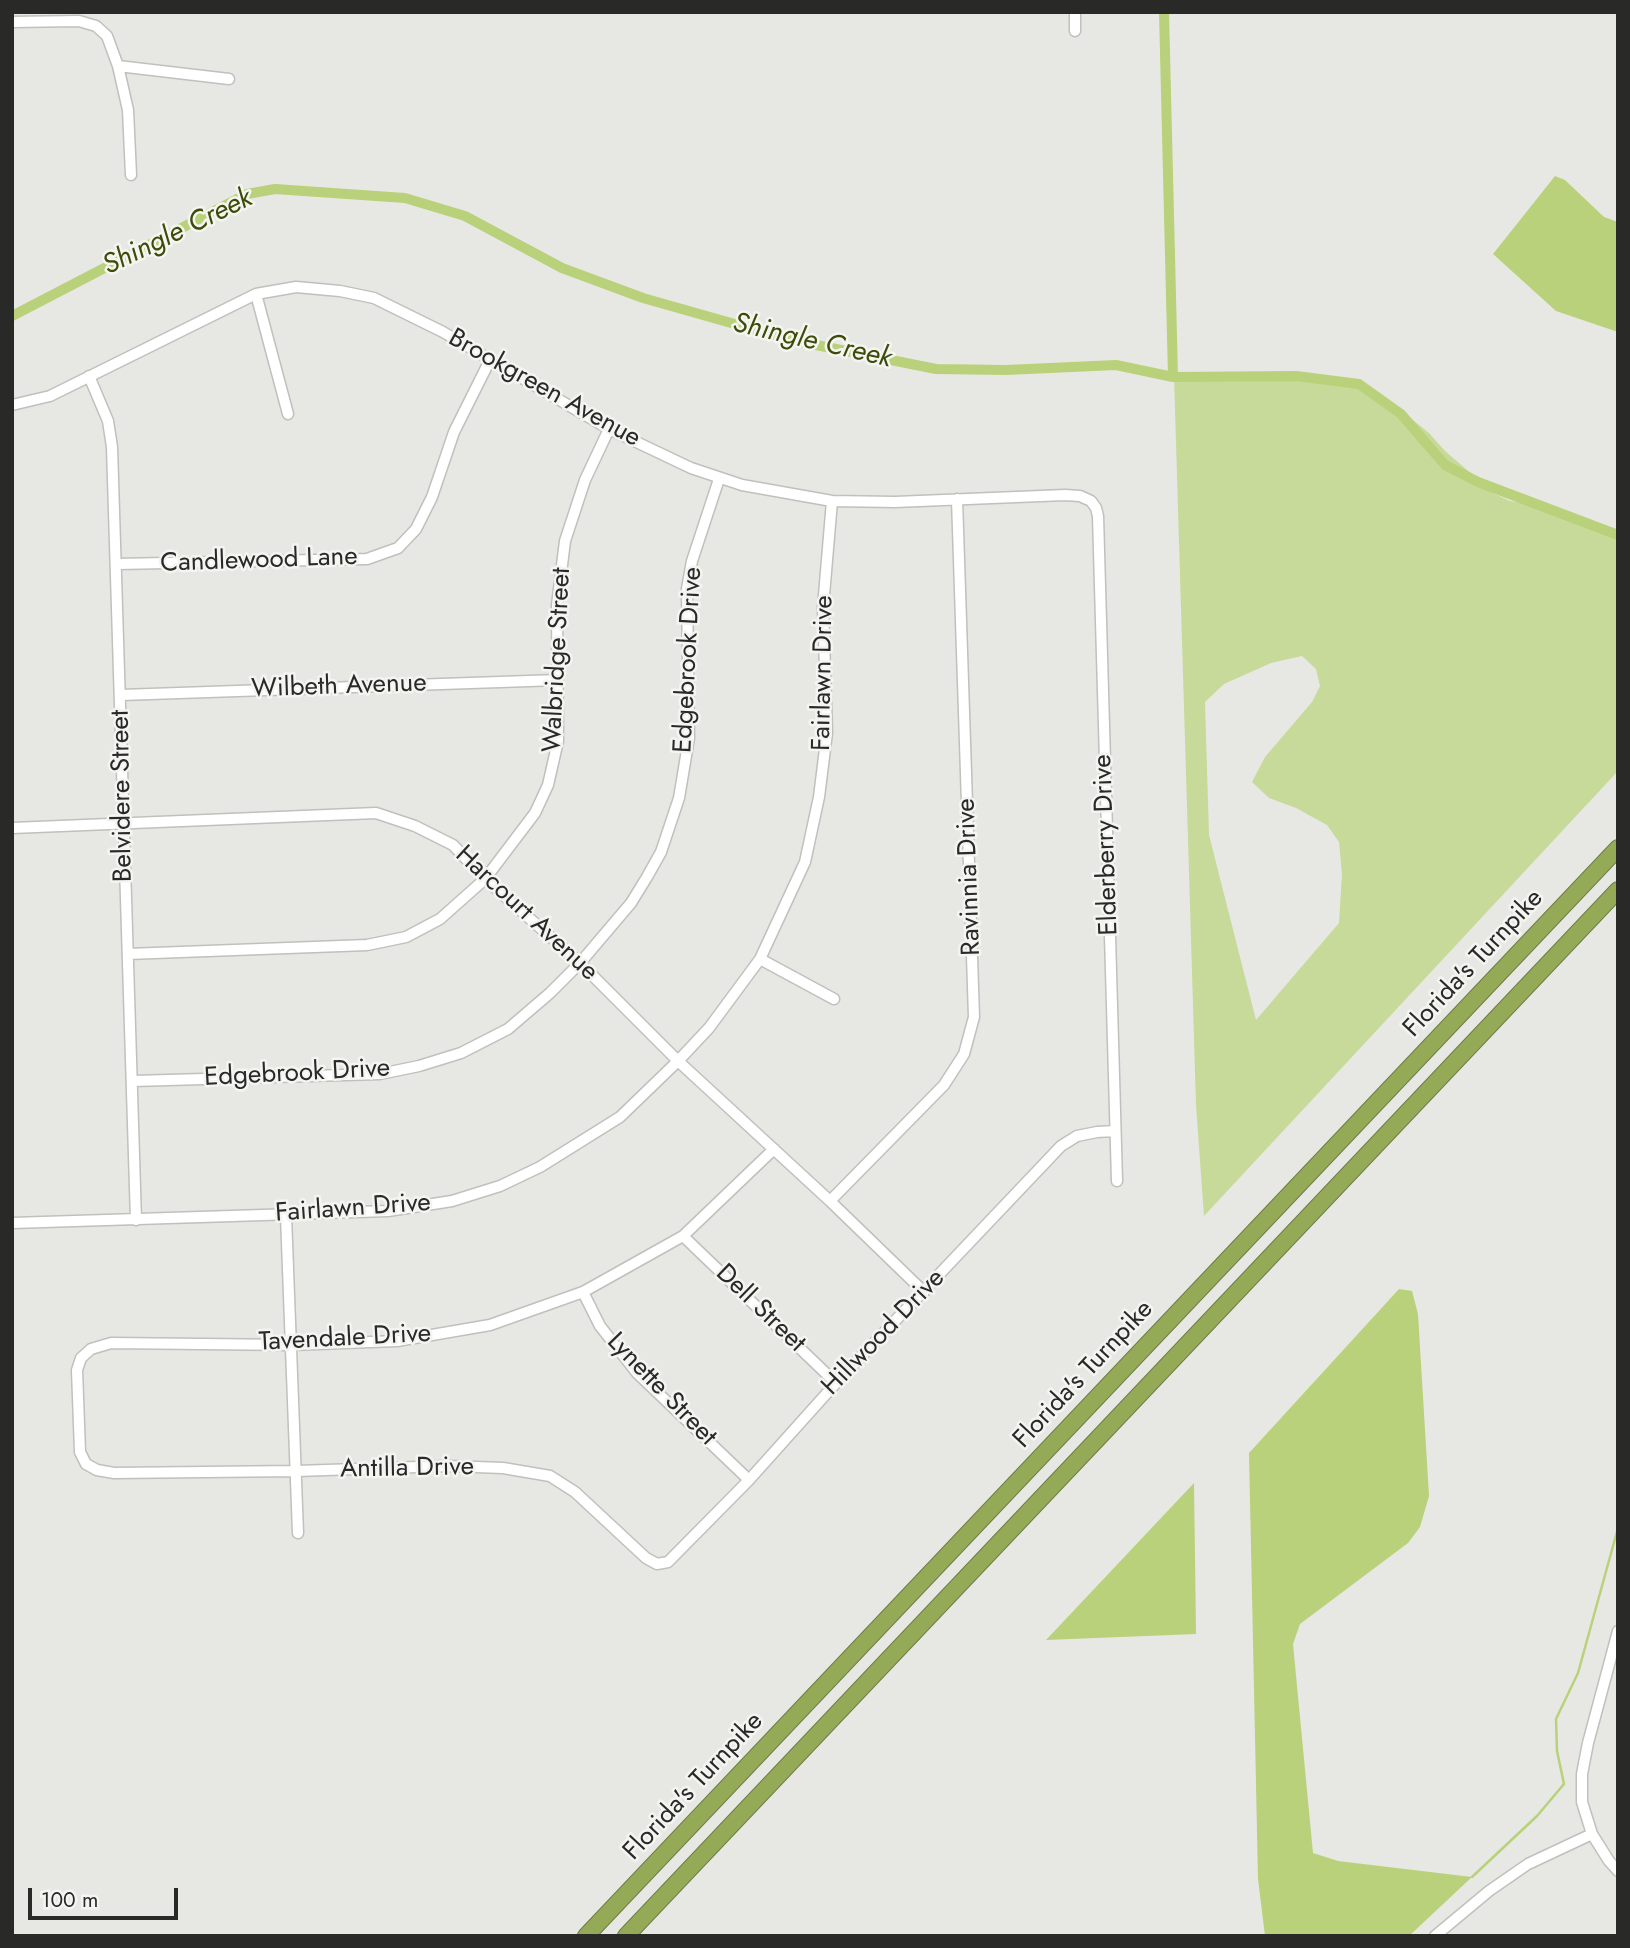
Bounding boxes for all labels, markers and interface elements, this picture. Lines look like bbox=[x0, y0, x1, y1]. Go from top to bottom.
water label: Shingle Creek bbox=[98, 182, 258, 284]
water label: Shingle Creek bbox=[729, 307, 895, 377]
street label: Brookgreen Avenue bbox=[442, 323, 646, 455]
street label: Candlewood Lane bbox=[160, 542, 358, 580]
street label: Edgebrook Drive bbox=[669, 566, 709, 754]
street label: Walbridge Street bbox=[538, 567, 578, 753]
street label: Fairlawn Drive bbox=[807, 595, 841, 751]
street label: Wilbeth Avenue bbox=[251, 668, 427, 706]
street label: Belvidere Street bbox=[106, 710, 140, 882]
street label: Elderberry Drive bbox=[1088, 754, 1126, 936]
street label: Ravinnia Drive bbox=[952, 798, 988, 956]
street label: Harcourt Avenue bbox=[448, 840, 604, 988]
street label: Florida's Turnpike bbox=[1398, 884, 1550, 1044]
street label: Edgebrook Drive bbox=[203, 1054, 391, 1094]
street label: Fairlawn Drive bbox=[274, 1188, 432, 1230]
street label: Dell Street bbox=[709, 1259, 811, 1359]
street label: Hillwood Drive bbox=[816, 1263, 952, 1403]
street label: Florida's Turnpike bbox=[1008, 1295, 1160, 1455]
street label: Tavendale Drive bbox=[258, 1319, 432, 1359]
street label: Lynette Street bbox=[600, 1327, 722, 1453]
street label: Antilla Drive bbox=[340, 1452, 474, 1486]
street label: Florida's Turnpike bbox=[618, 1707, 770, 1867]
scale bar bbox=[32, 1874, 182, 1918]
text: 100 m bbox=[41, 1885, 98, 1915]

